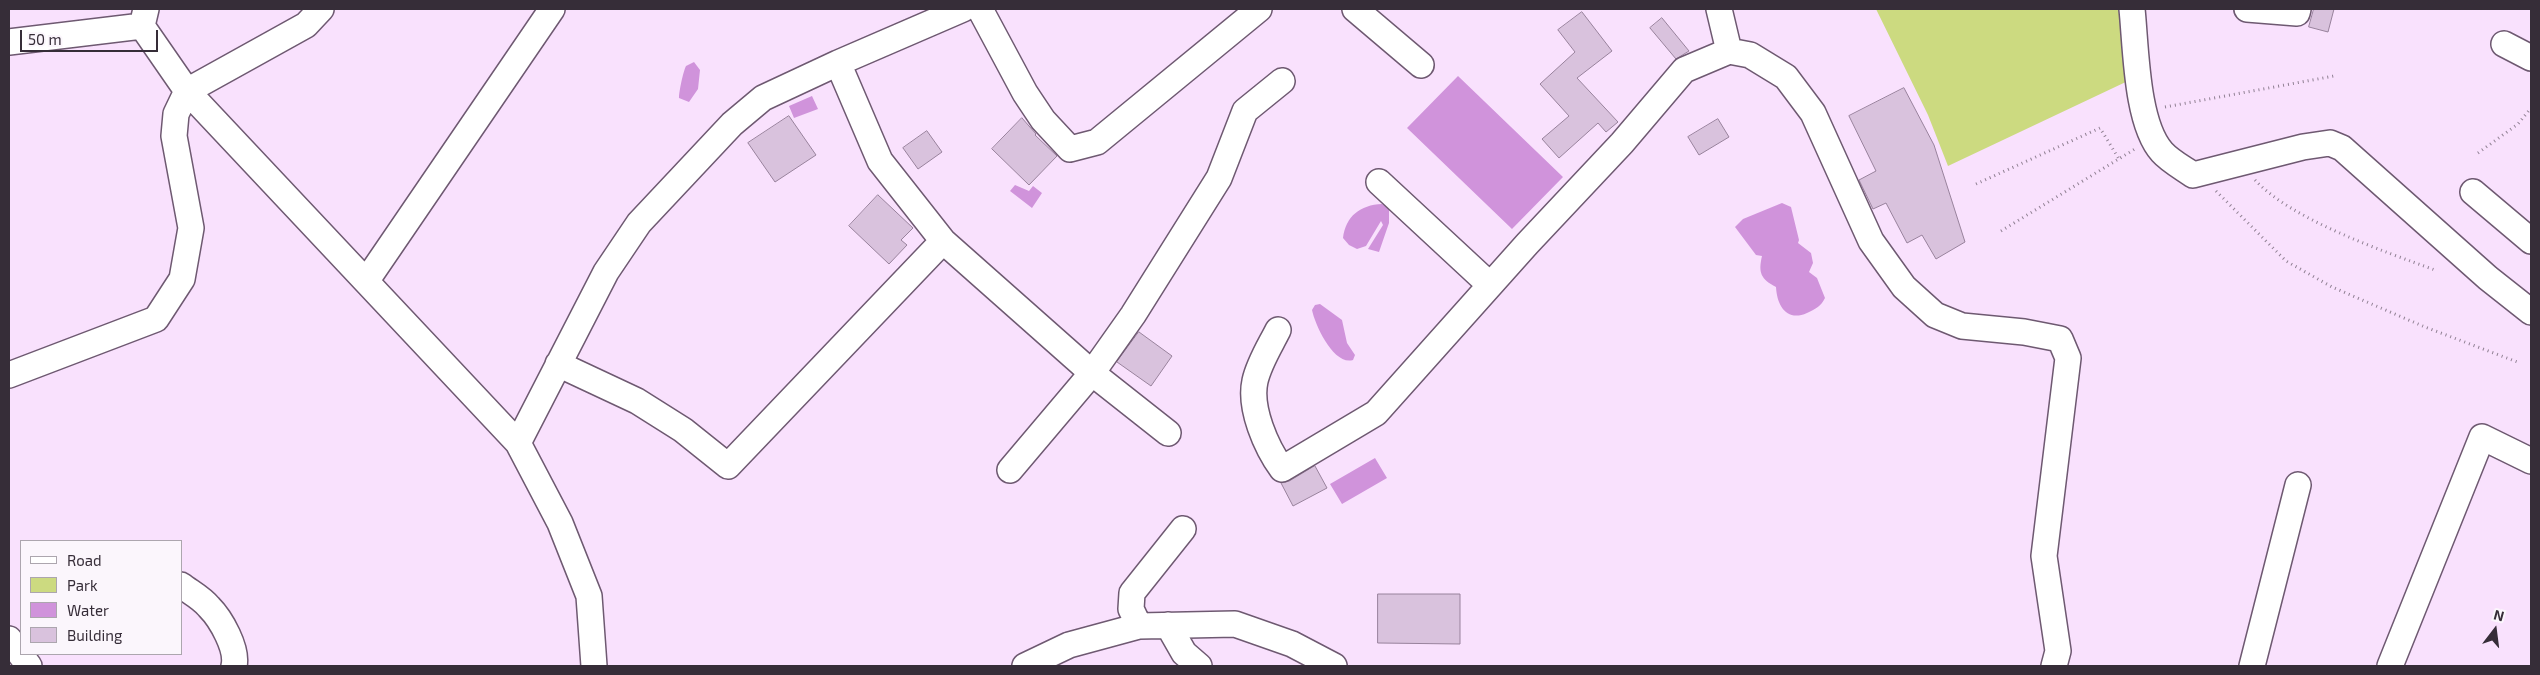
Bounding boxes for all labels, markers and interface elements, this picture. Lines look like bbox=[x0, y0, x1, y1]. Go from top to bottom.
scale bar bbox=[22, 20, 160, 52]
text: 50 m bbox=[28, 30, 62, 48]
legend bbox=[20, 540, 182, 655]
text: Road bbox=[67, 551, 102, 569]
text: Park bbox=[67, 576, 98, 594]
text: Water bbox=[67, 601, 109, 619]
north arrow bbox=[2470, 605, 2520, 655]
text: N bbox=[2492, 606, 2506, 625]
text: Building bbox=[67, 626, 122, 644]

